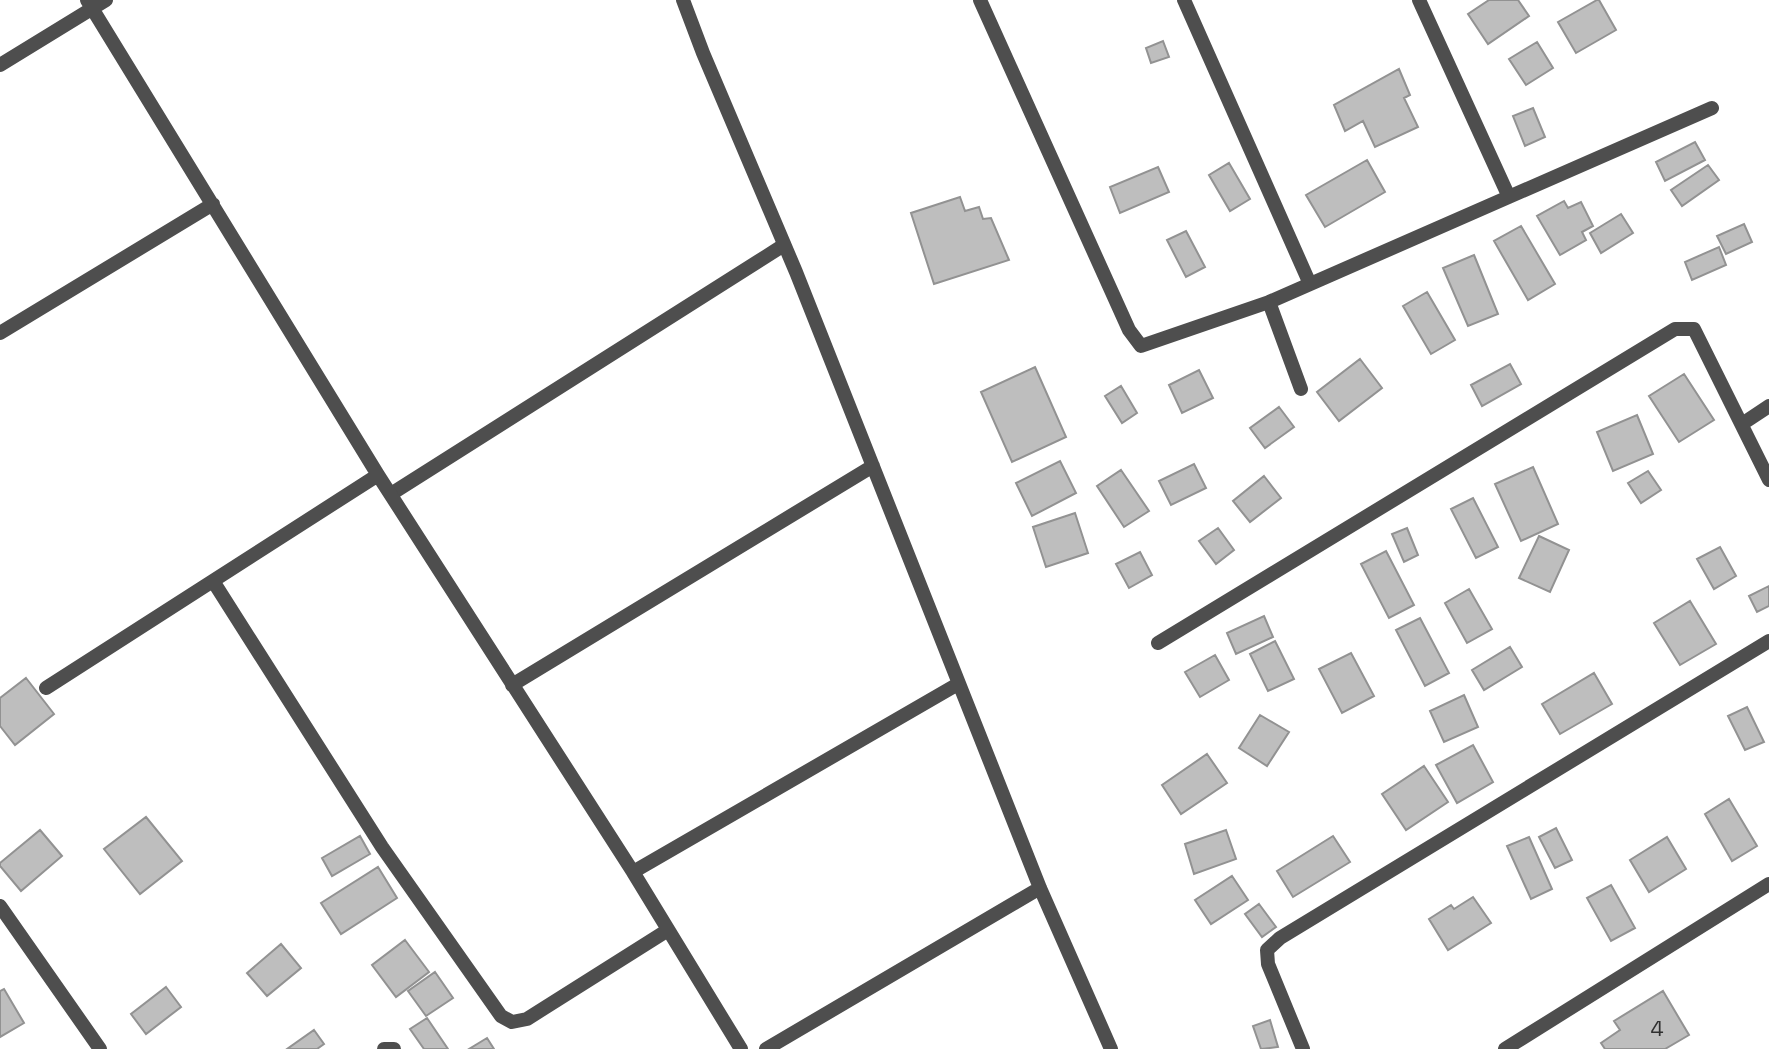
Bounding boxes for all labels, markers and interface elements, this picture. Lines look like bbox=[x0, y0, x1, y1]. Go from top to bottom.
house number: 4 bbox=[1650, 1015, 1664, 1042]

